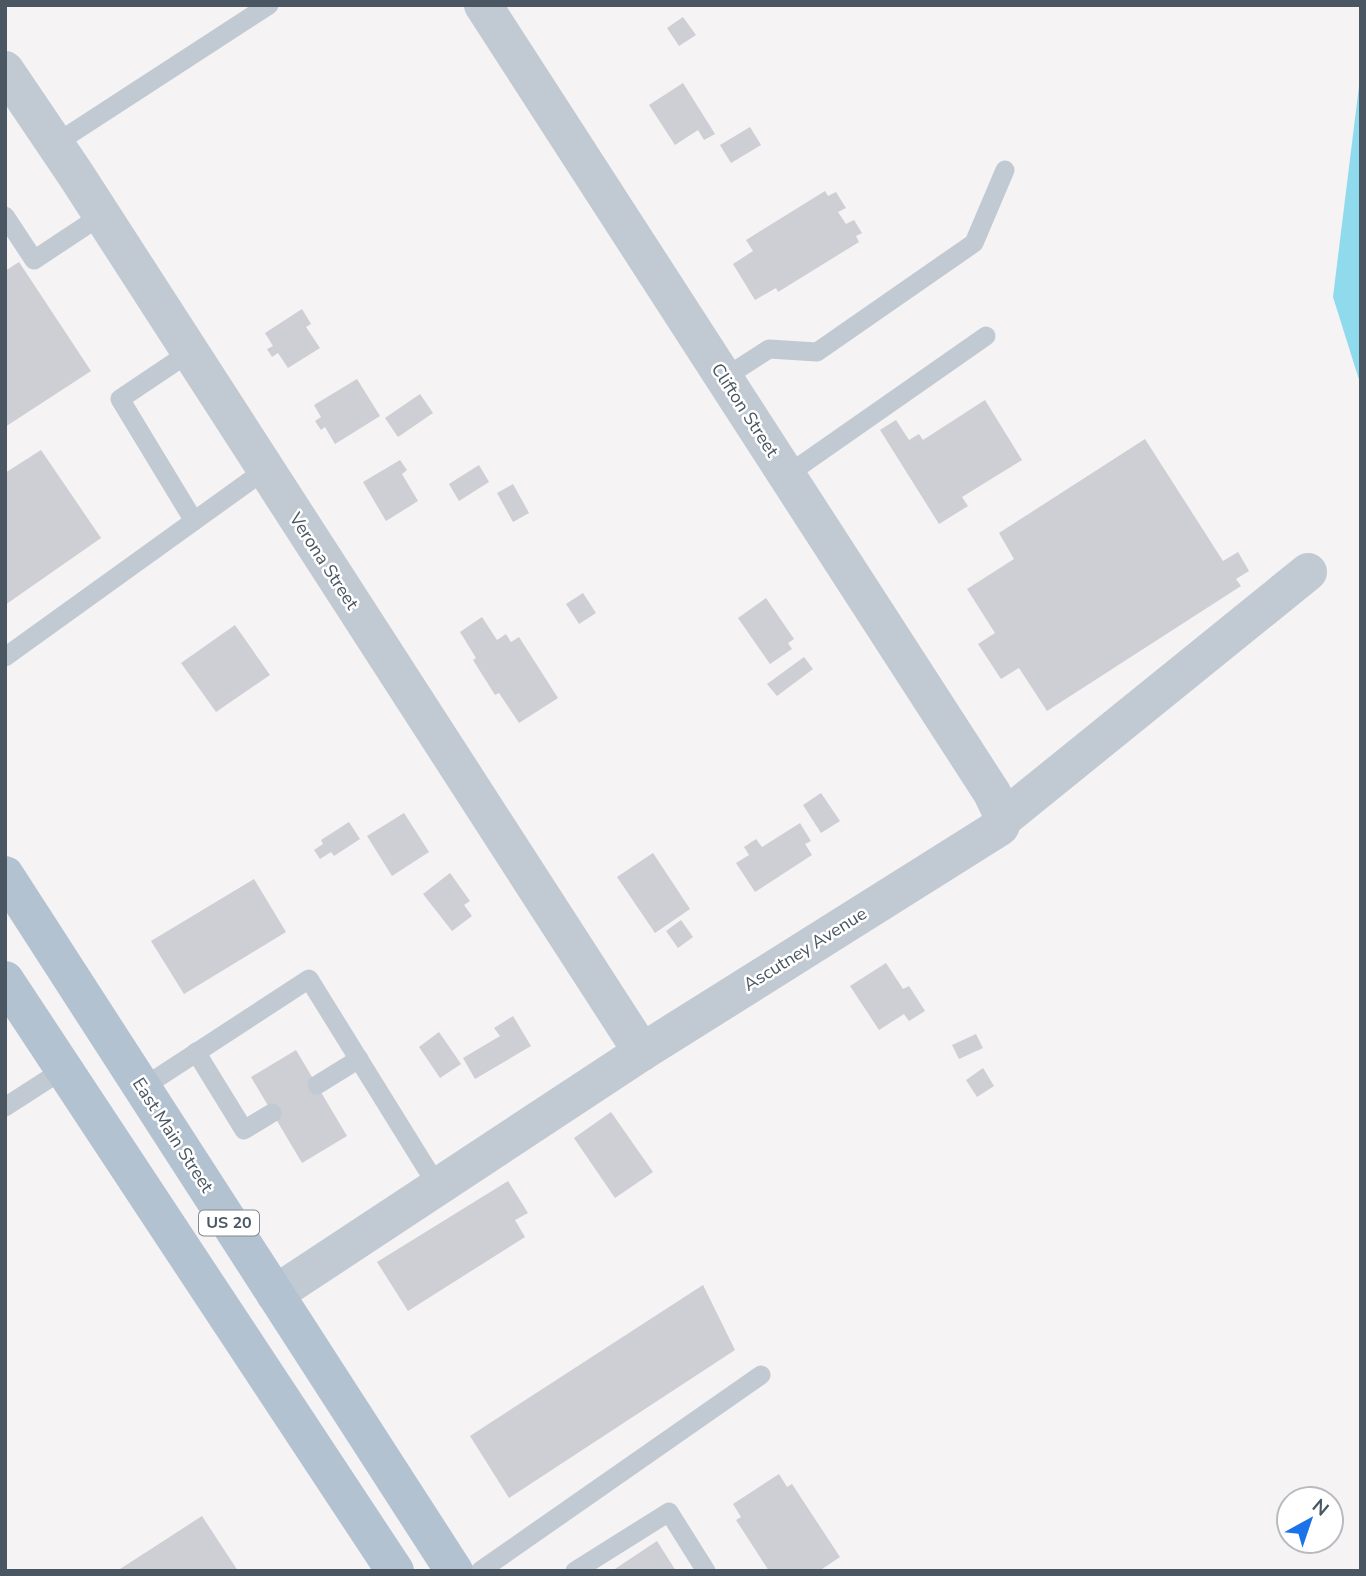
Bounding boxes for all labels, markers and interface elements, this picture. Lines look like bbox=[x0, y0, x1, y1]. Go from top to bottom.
street label: Clifton Street bbox=[706, 358, 785, 462]
street label: Verona Street bbox=[283, 507, 365, 615]
street label: Ascutney Avenue bbox=[739, 901, 871, 997]
street label: East Main Street bbox=[127, 1073, 220, 1198]
road number: US 20 bbox=[199, 1210, 259, 1236]
north arrow bbox=[1275, 1485, 1345, 1555]
text: N bbox=[1306, 1493, 1334, 1522]

